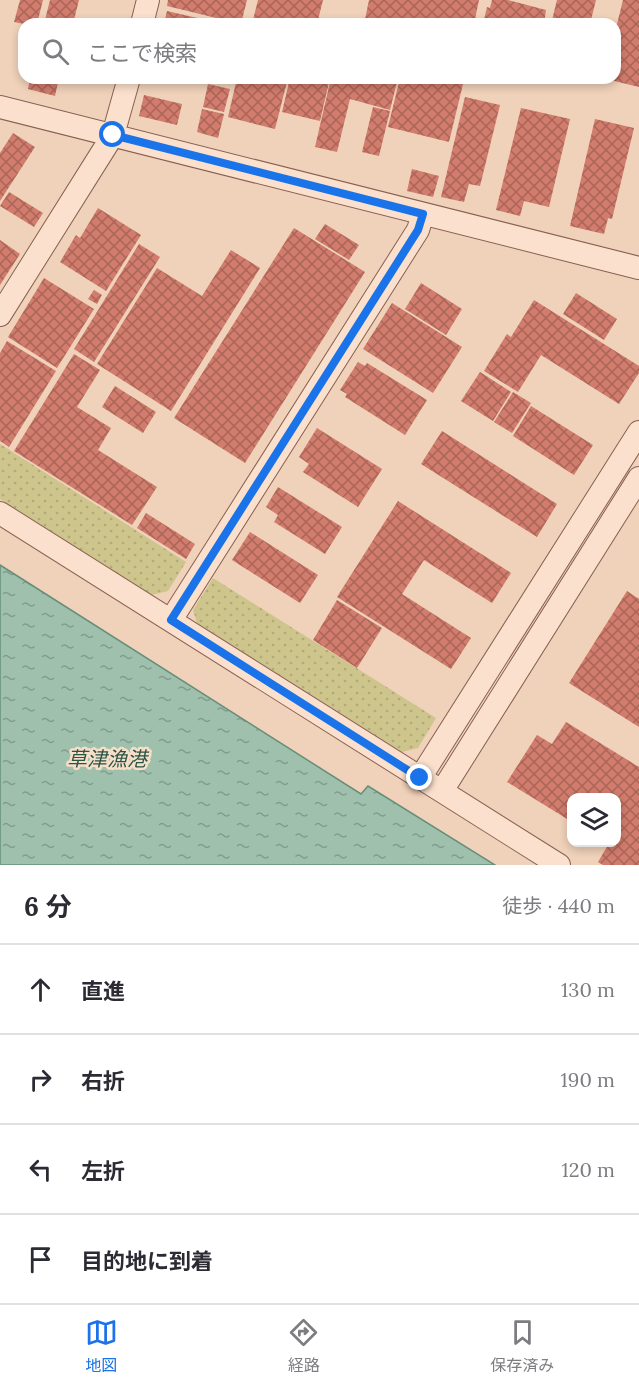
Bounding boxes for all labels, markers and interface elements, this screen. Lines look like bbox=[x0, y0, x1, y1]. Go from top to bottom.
search box bbox=[18, 18, 621, 84]
icon: search bbox=[39, 35, 72, 68]
text: ここで検索 bbox=[87, 39, 197, 67]
route start bbox=[99, 121, 125, 147]
water label: 草津漁港 bbox=[67, 746, 150, 771]
route end bbox=[406, 764, 432, 790]
map controls bbox=[567, 793, 621, 847]
button: layers bbox=[567, 793, 621, 847]
text: 6 分 bbox=[24, 890, 72, 923]
text: 徒歩 · 440 m bbox=[502, 893, 615, 918]
icon: ahead bbox=[24, 973, 57, 1006]
text: 直進 bbox=[81, 977, 125, 1005]
text: 130 m bbox=[561, 977, 615, 1002]
icon: right bbox=[24, 1063, 57, 1096]
text: 右折 bbox=[81, 1067, 125, 1095]
text: 190 m bbox=[561, 1067, 615, 1092]
icon: left bbox=[24, 1153, 57, 1186]
text: 左折 bbox=[81, 1157, 125, 1185]
text: 120 m bbox=[561, 1157, 615, 1182]
icon: arrive bbox=[24, 1243, 57, 1276]
text: 目的地に到着 bbox=[81, 1247, 213, 1275]
tab: 地図 bbox=[85, 1316, 118, 1376]
tab: 経路 bbox=[287, 1316, 320, 1376]
tab: 保存済み bbox=[490, 1316, 554, 1376]

